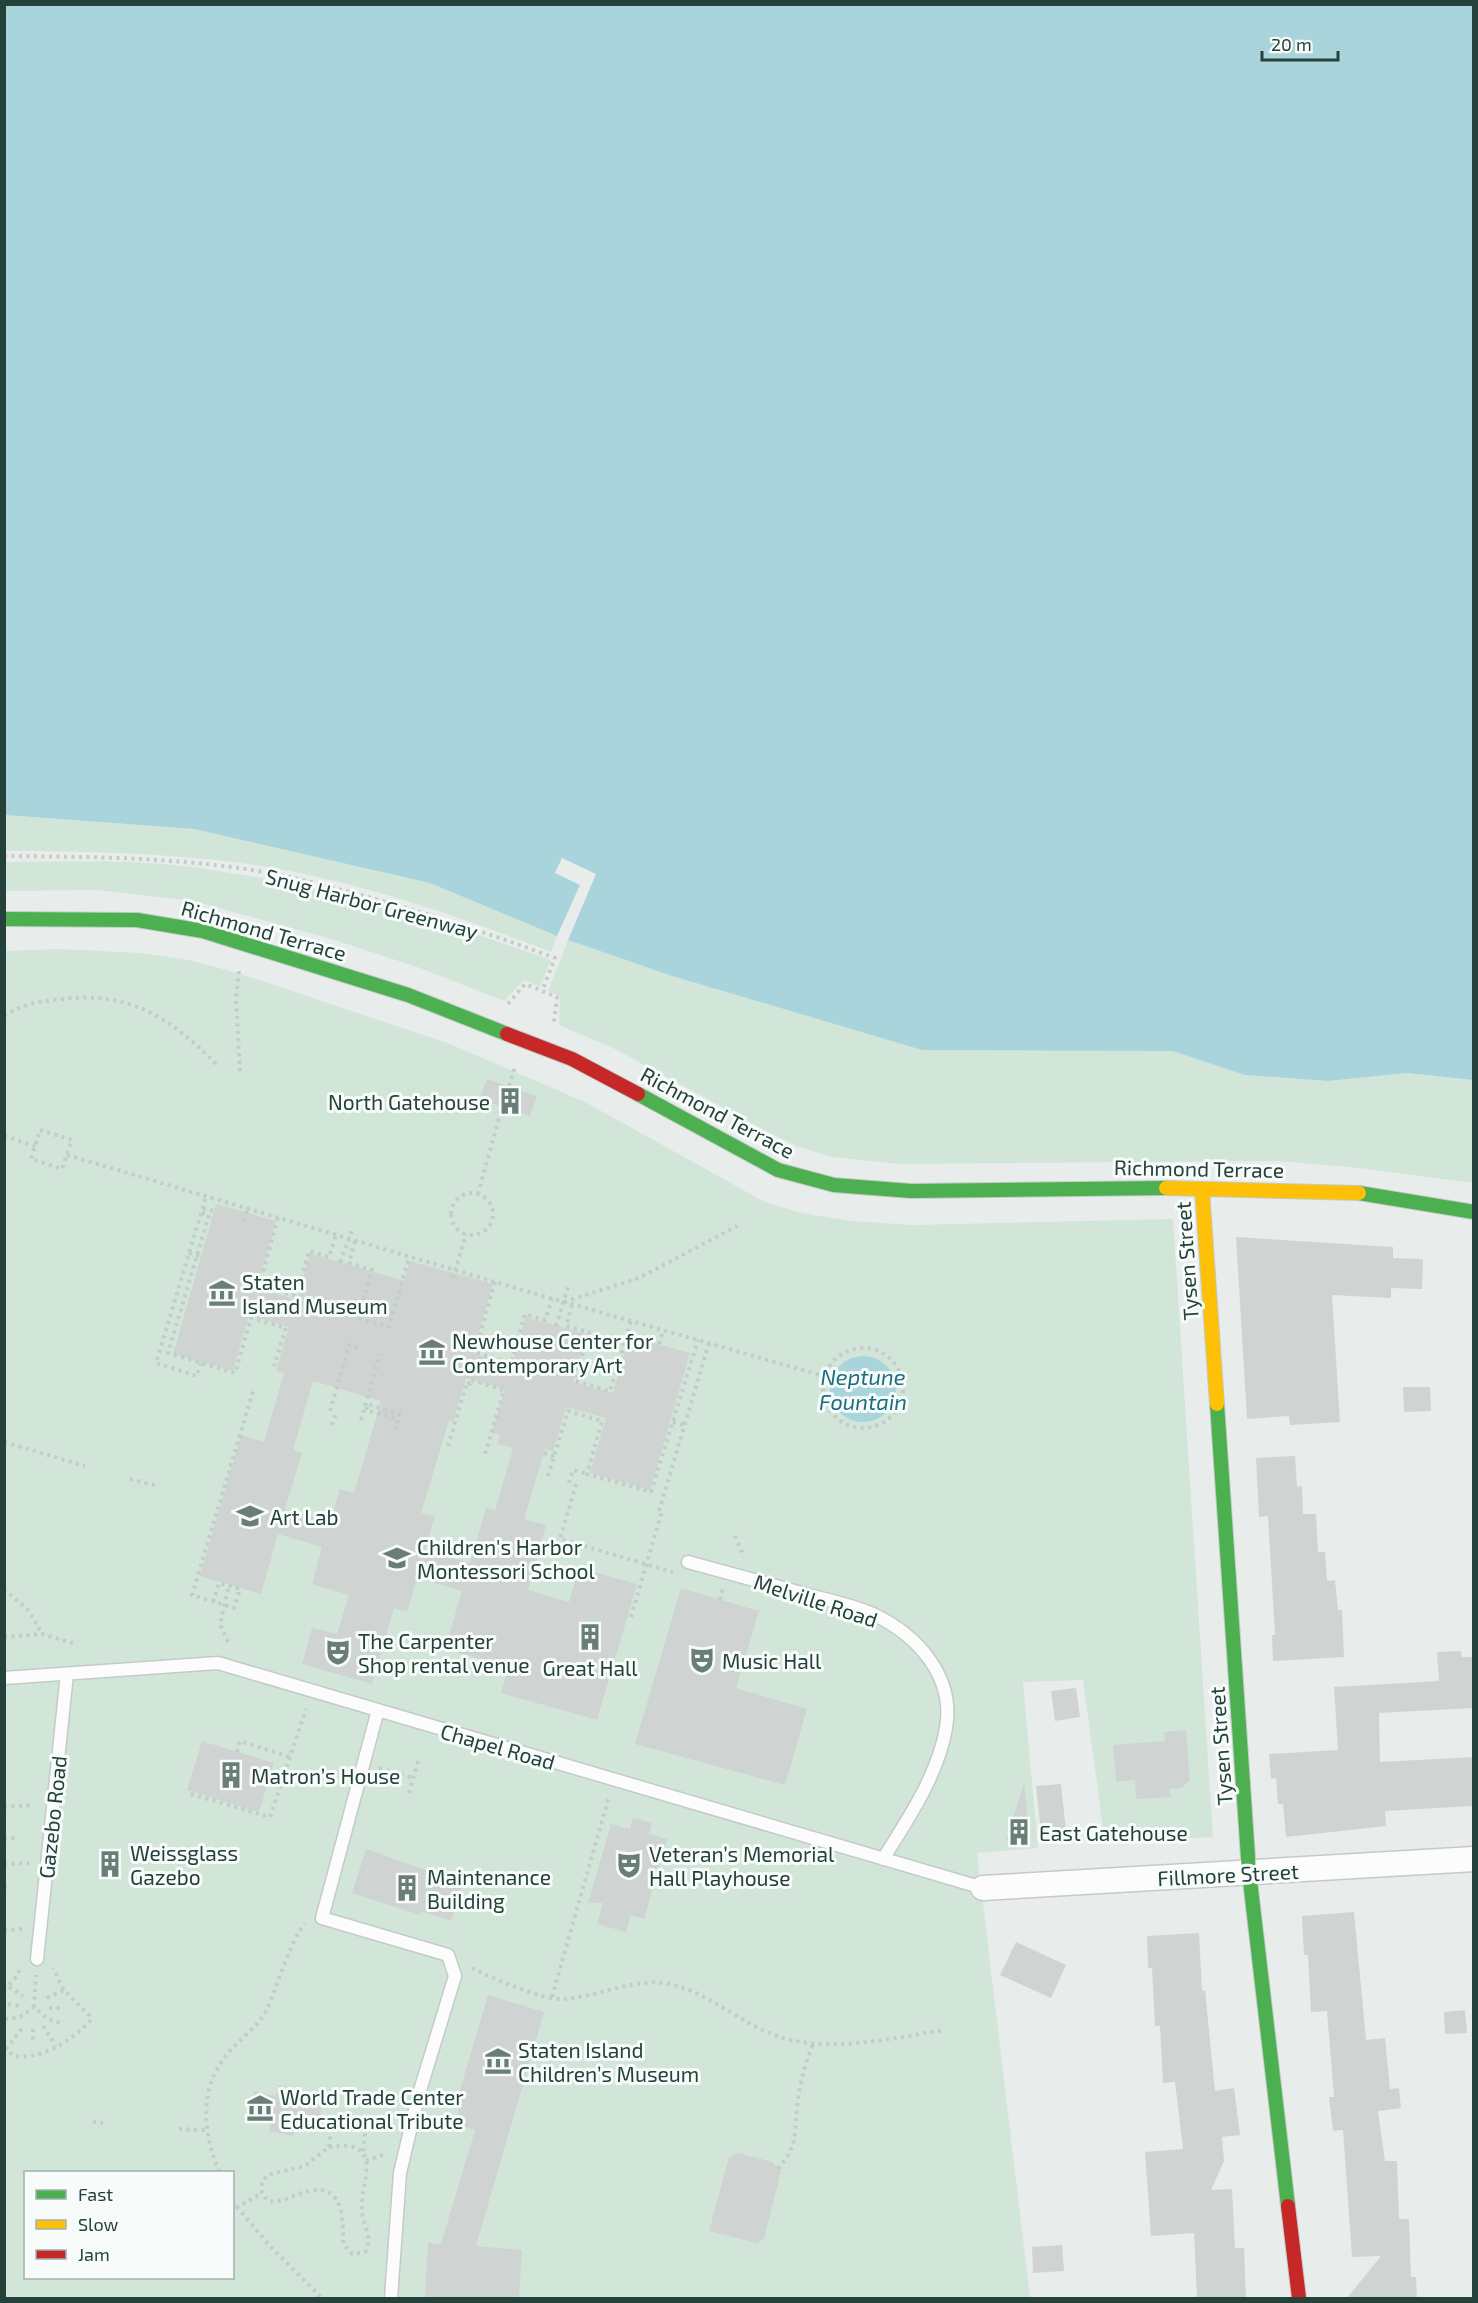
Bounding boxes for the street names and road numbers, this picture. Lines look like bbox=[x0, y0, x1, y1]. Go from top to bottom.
street label: Snug Harbor Greenway bbox=[263, 863, 481, 943]
street label: Richmond Terrace bbox=[179, 895, 349, 965]
street label: Richmond Terrace bbox=[637, 1061, 799, 1163]
street label: Richmond Terrace bbox=[1114, 1154, 1284, 1182]
street label: Tysen Street bbox=[1169, 1201, 1203, 1321]
street label: Melville Road bbox=[751, 1568, 881, 1632]
street label: Tysen Street bbox=[1203, 1686, 1237, 1806]
street label: Chapel Road bbox=[438, 1718, 558, 1774]
street label: Gazebo Road bbox=[33, 1754, 71, 1880]
street label: Fillmore Street bbox=[1157, 1858, 1299, 1890]

